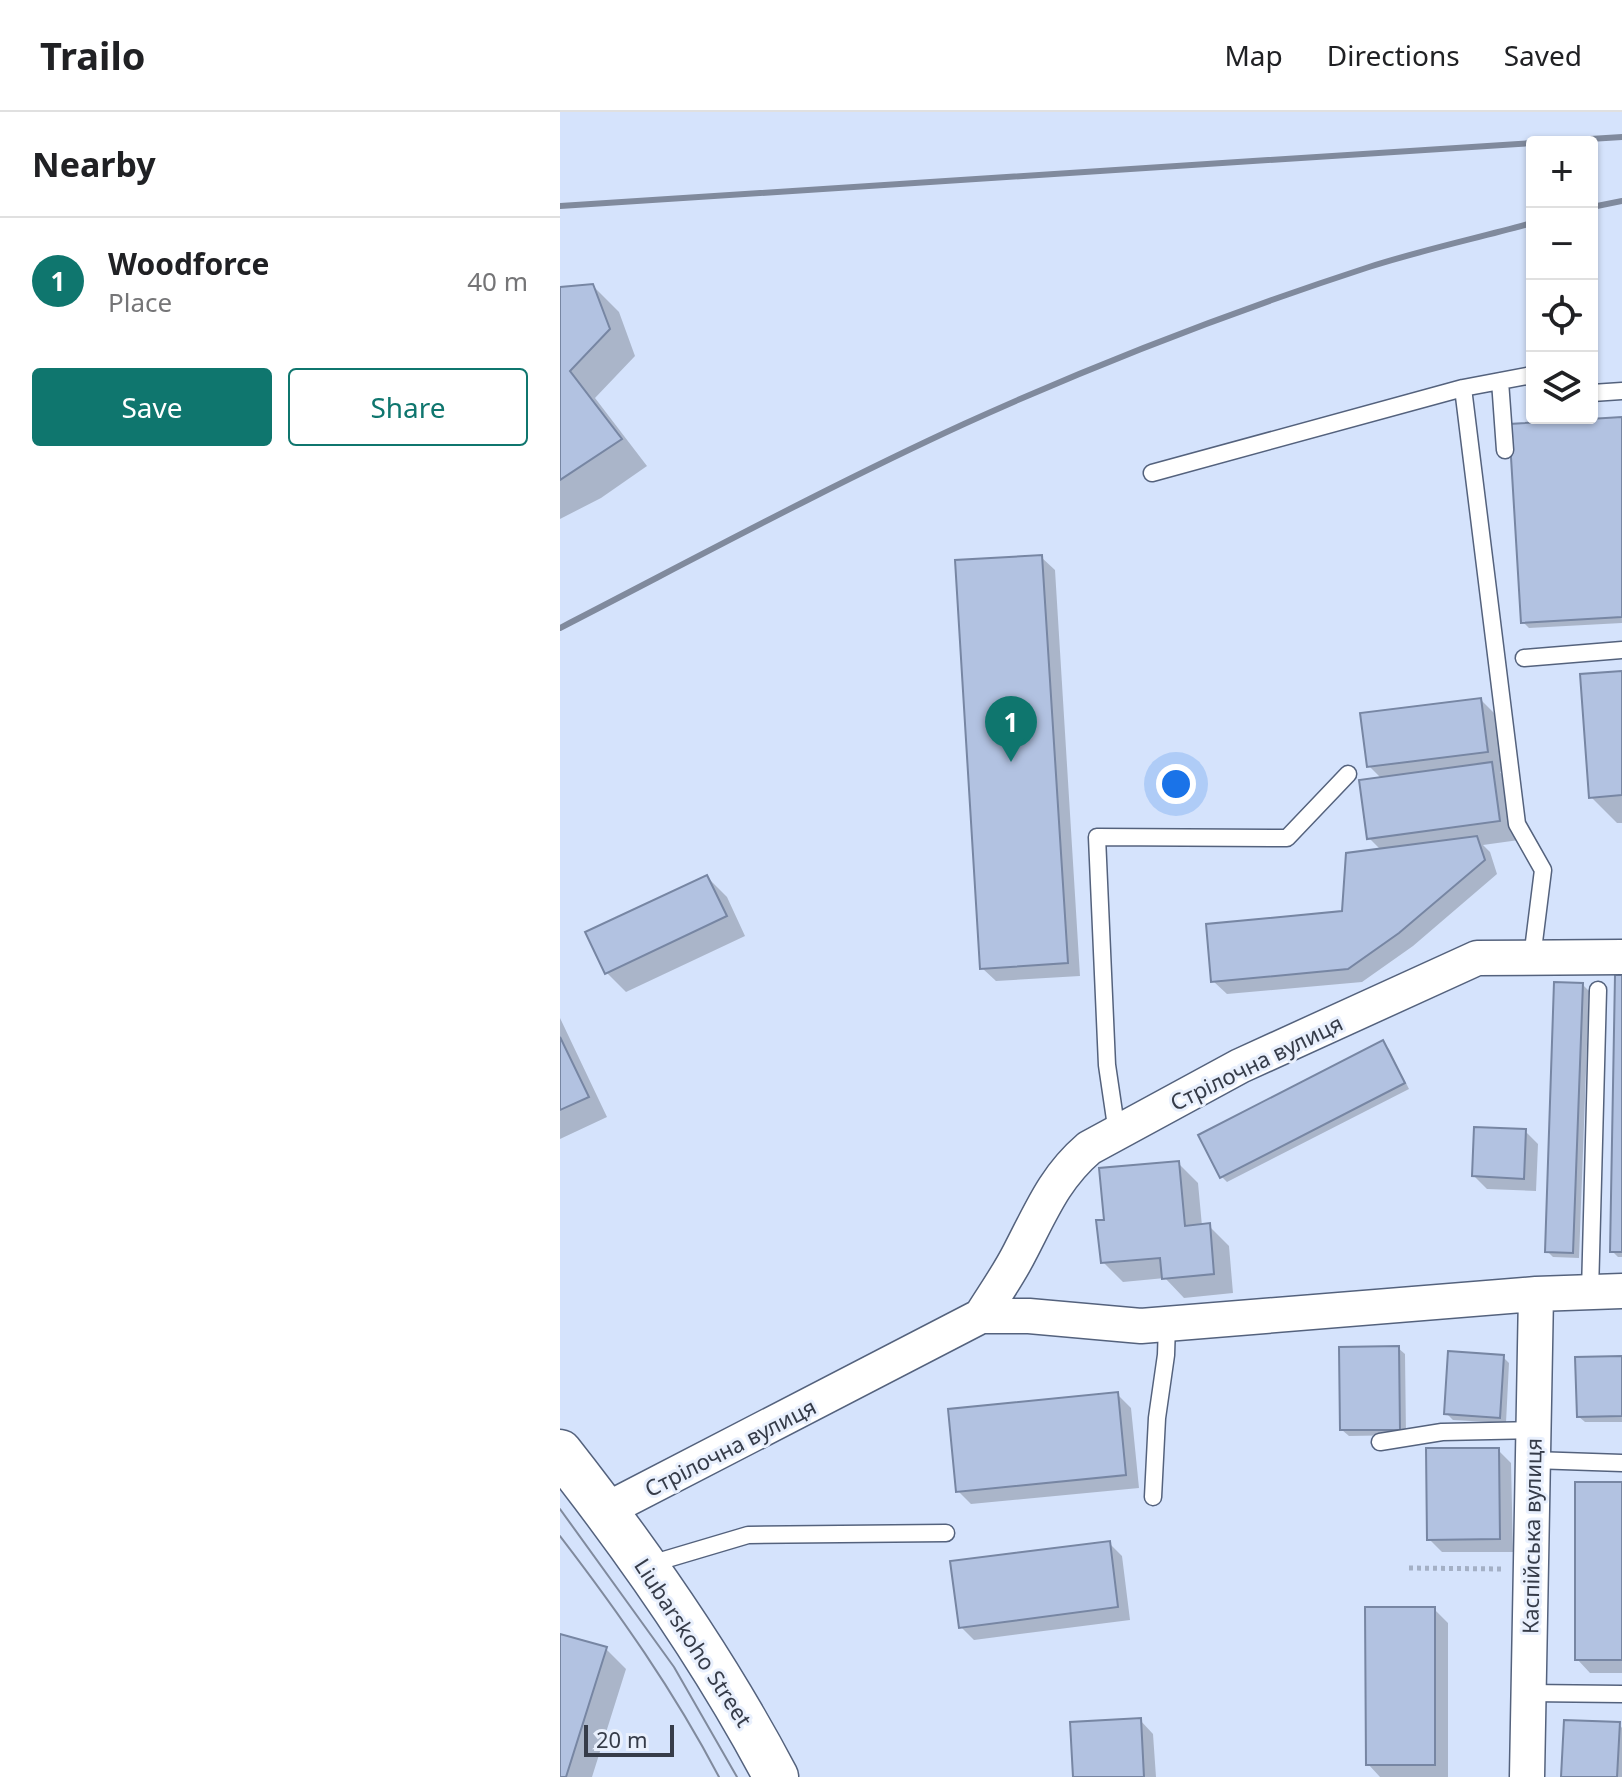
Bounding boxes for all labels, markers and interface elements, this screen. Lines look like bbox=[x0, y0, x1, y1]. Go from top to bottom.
text: Trailo bbox=[40, 29, 145, 81]
text: Map bbox=[1224, 36, 1283, 74]
text: Directions bbox=[1327, 36, 1460, 74]
text: Saved bbox=[1504, 36, 1582, 74]
map controls bbox=[1526, 136, 1598, 424]
button: + bbox=[1526, 136, 1598, 208]
text: Nearby bbox=[32, 141, 156, 187]
button: − bbox=[1526, 208, 1598, 280]
text: Woodforce bbox=[108, 243, 269, 284]
text: 1 bbox=[51, 263, 65, 299]
text: 40 m bbox=[467, 263, 528, 299]
button: locate bbox=[1526, 280, 1598, 352]
text: Place bbox=[108, 284, 172, 320]
button: layers bbox=[1526, 352, 1598, 424]
button: Save bbox=[32, 368, 272, 446]
button: Share bbox=[288, 368, 528, 446]
pin: 1 bbox=[985, 696, 1037, 762]
your location bbox=[1156, 764, 1196, 804]
street label: Стрілочна вулиця bbox=[1165, 1007, 1347, 1117]
street label: Стрілочна вулиця bbox=[639, 1391, 821, 1503]
street label: Каспійська вулиця bbox=[1514, 1438, 1548, 1634]
street label: Liubarskoho Street bbox=[628, 1552, 760, 1732]
scale bar bbox=[584, 1721, 674, 1757]
text: 20 m bbox=[596, 1724, 647, 1754]

